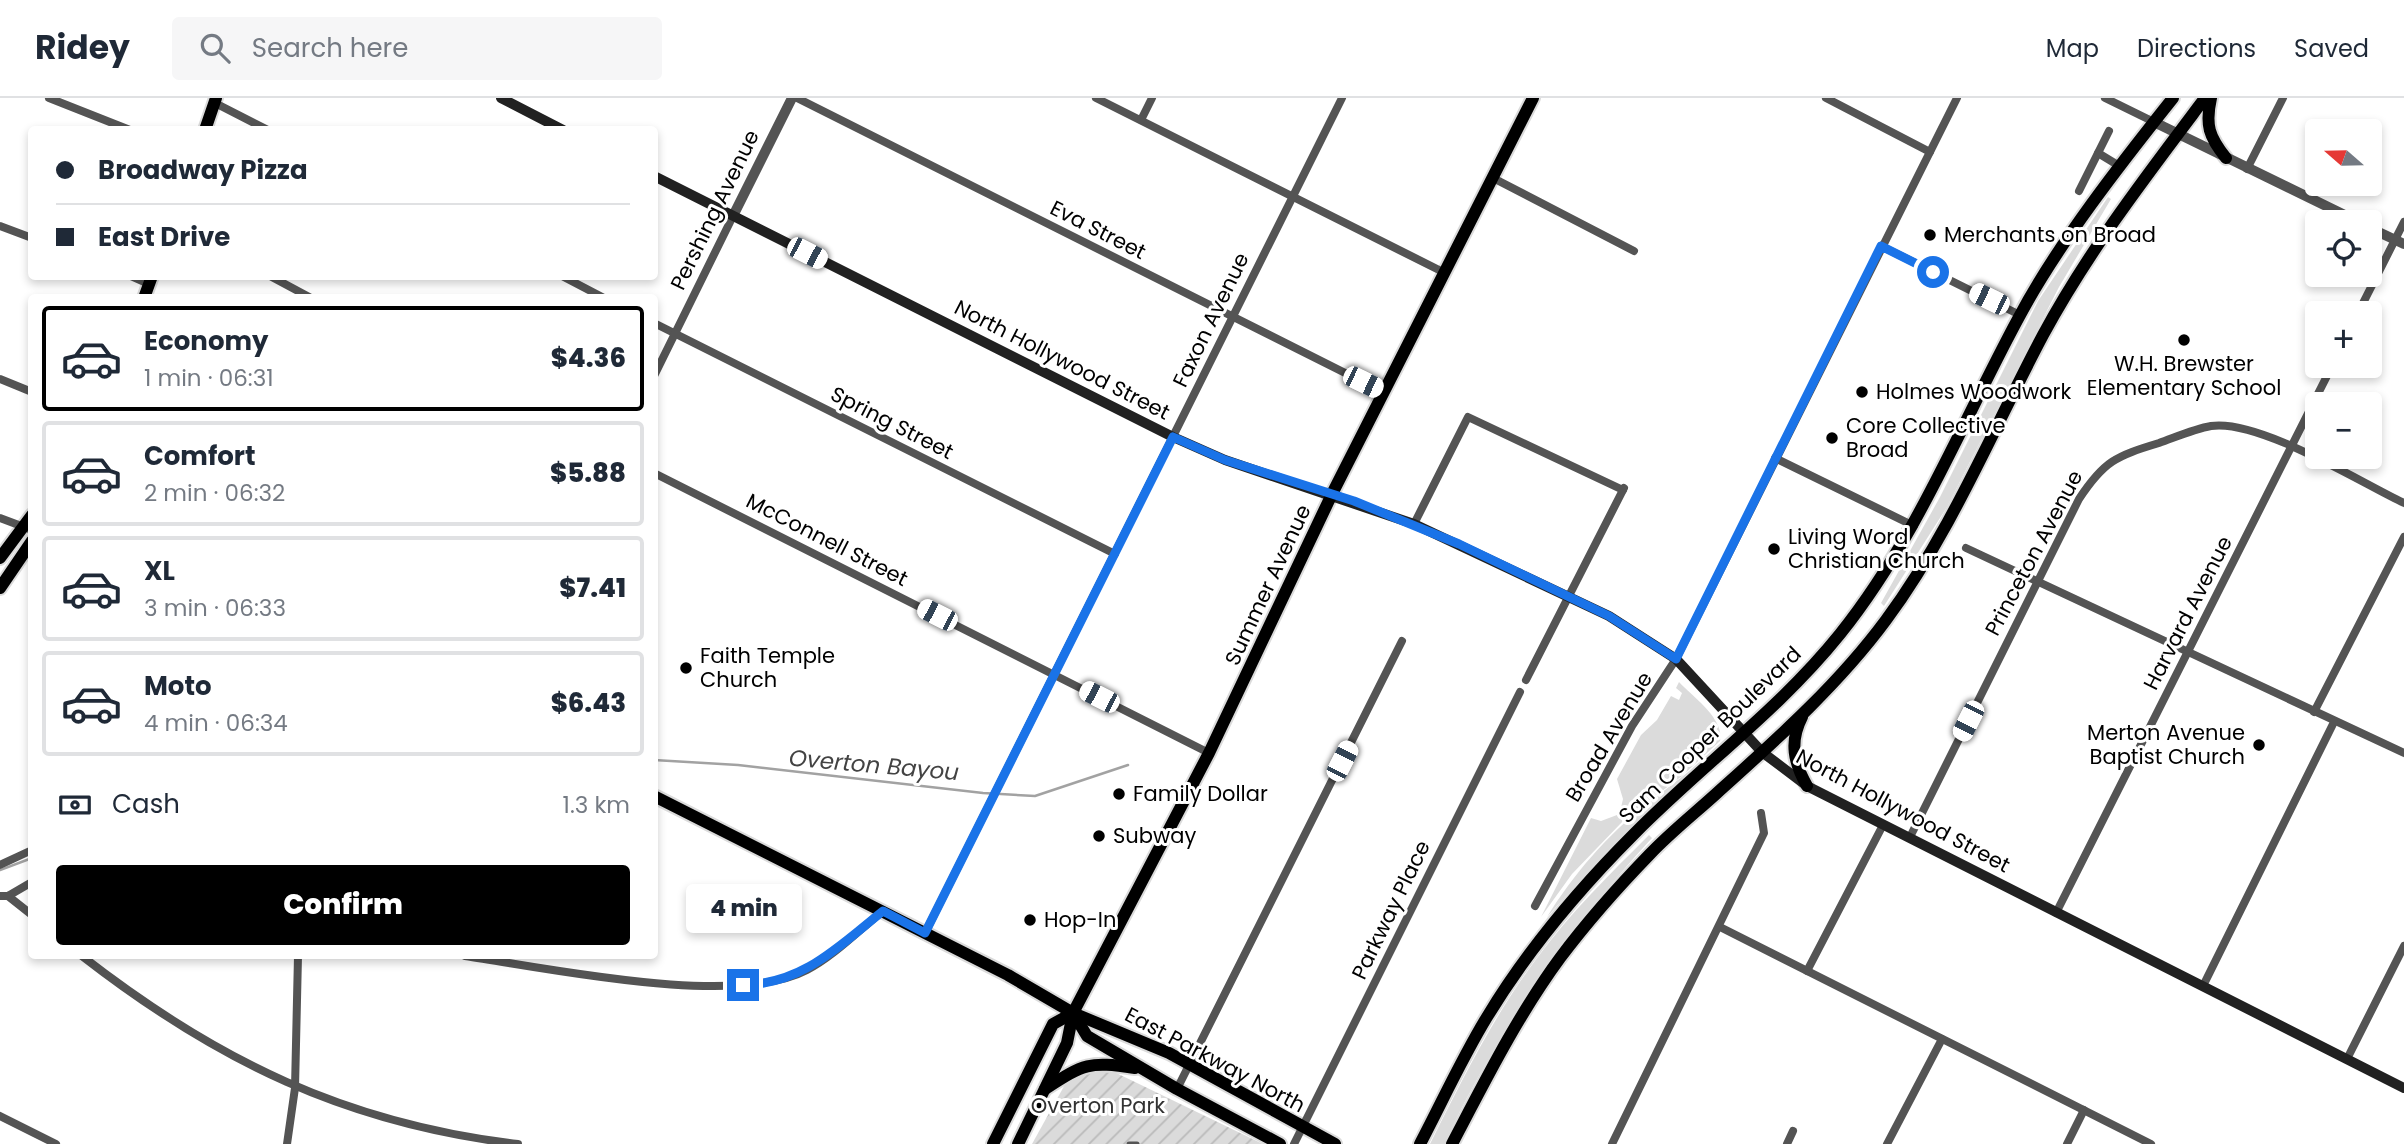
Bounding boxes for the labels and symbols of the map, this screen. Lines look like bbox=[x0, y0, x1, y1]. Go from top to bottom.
north arrow bbox=[2305, 119, 2382, 196]
street label: Pershing Avenue bbox=[663, 125, 766, 295]
street label: Eva Street bbox=[1045, 193, 1151, 266]
place label: Merchants on Broad bbox=[1944, 220, 2156, 249]
marker: Merchants on Broad bbox=[1922, 227, 1938, 243]
car bbox=[784, 234, 831, 272]
street label: Faxon Avenue bbox=[1165, 248, 1256, 392]
route start bbox=[1917, 256, 1949, 288]
car bbox=[1966, 280, 2013, 318]
street label: North Hollywood Street bbox=[950, 293, 1175, 427]
marker: W.H. Brewster Elementary School bbox=[2176, 332, 2192, 348]
place label: W.H. Brewster Elementary School bbox=[2087, 349, 2281, 402]
car bbox=[1340, 363, 1387, 401]
place label: Holmes Woodwork bbox=[1876, 377, 2071, 406]
street label: Spring Street bbox=[826, 379, 959, 466]
marker: Holmes Woodwork bbox=[1854, 384, 1870, 400]
place label: Core Collective Broad bbox=[1846, 411, 2005, 464]
marker: Core Collective Broad bbox=[1824, 430, 1840, 446]
street label: Princeton Avenue bbox=[1978, 465, 2089, 641]
street label: McConnell Street bbox=[741, 486, 913, 593]
street label: Summer Avenue bbox=[1218, 500, 1318, 670]
place label: Living Word Christian Church bbox=[1788, 522, 1965, 575]
street label: Harvard Avenue bbox=[2136, 531, 2239, 695]
marker: Living Word Christian Church bbox=[1766, 541, 1782, 557]
car bbox=[914, 596, 961, 634]
street label: Sam Cooper Boulevard bbox=[1612, 640, 1807, 830]
place label: Faith Temple Church bbox=[700, 641, 835, 694]
marker: Faith Temple Church bbox=[678, 660, 694, 676]
street label: Broad Avenue bbox=[1558, 666, 1659, 807]
car bbox=[1076, 678, 1123, 716]
car bbox=[1950, 698, 1987, 744]
place label: Merton Avenue Baptist Church bbox=[2087, 718, 2245, 771]
marker: Merton Avenue Baptist Church bbox=[2251, 737, 2267, 753]
car bbox=[1324, 738, 1361, 784]
water label: Overton Bayou bbox=[788, 742, 960, 788]
street label: North Hollywood Street bbox=[1791, 742, 2015, 879]
place label: Family Dollar bbox=[1133, 779, 1268, 808]
marker: Family Dollar bbox=[1111, 786, 1127, 802]
place label: Subway bbox=[1113, 821, 1196, 850]
marker: Subway bbox=[1091, 828, 1107, 844]
street label: Parkway Place bbox=[1344, 836, 1437, 984]
callout: 4 min bbox=[685, 884, 801, 932]
place label: Hop-In bbox=[1044, 905, 1116, 934]
marker: Hop-In bbox=[1022, 912, 1038, 928]
route end bbox=[727, 969, 759, 1001]
street label: East Parkway North bbox=[1120, 1000, 1310, 1119]
park label: Overton Park bbox=[1031, 1091, 1165, 1120]

